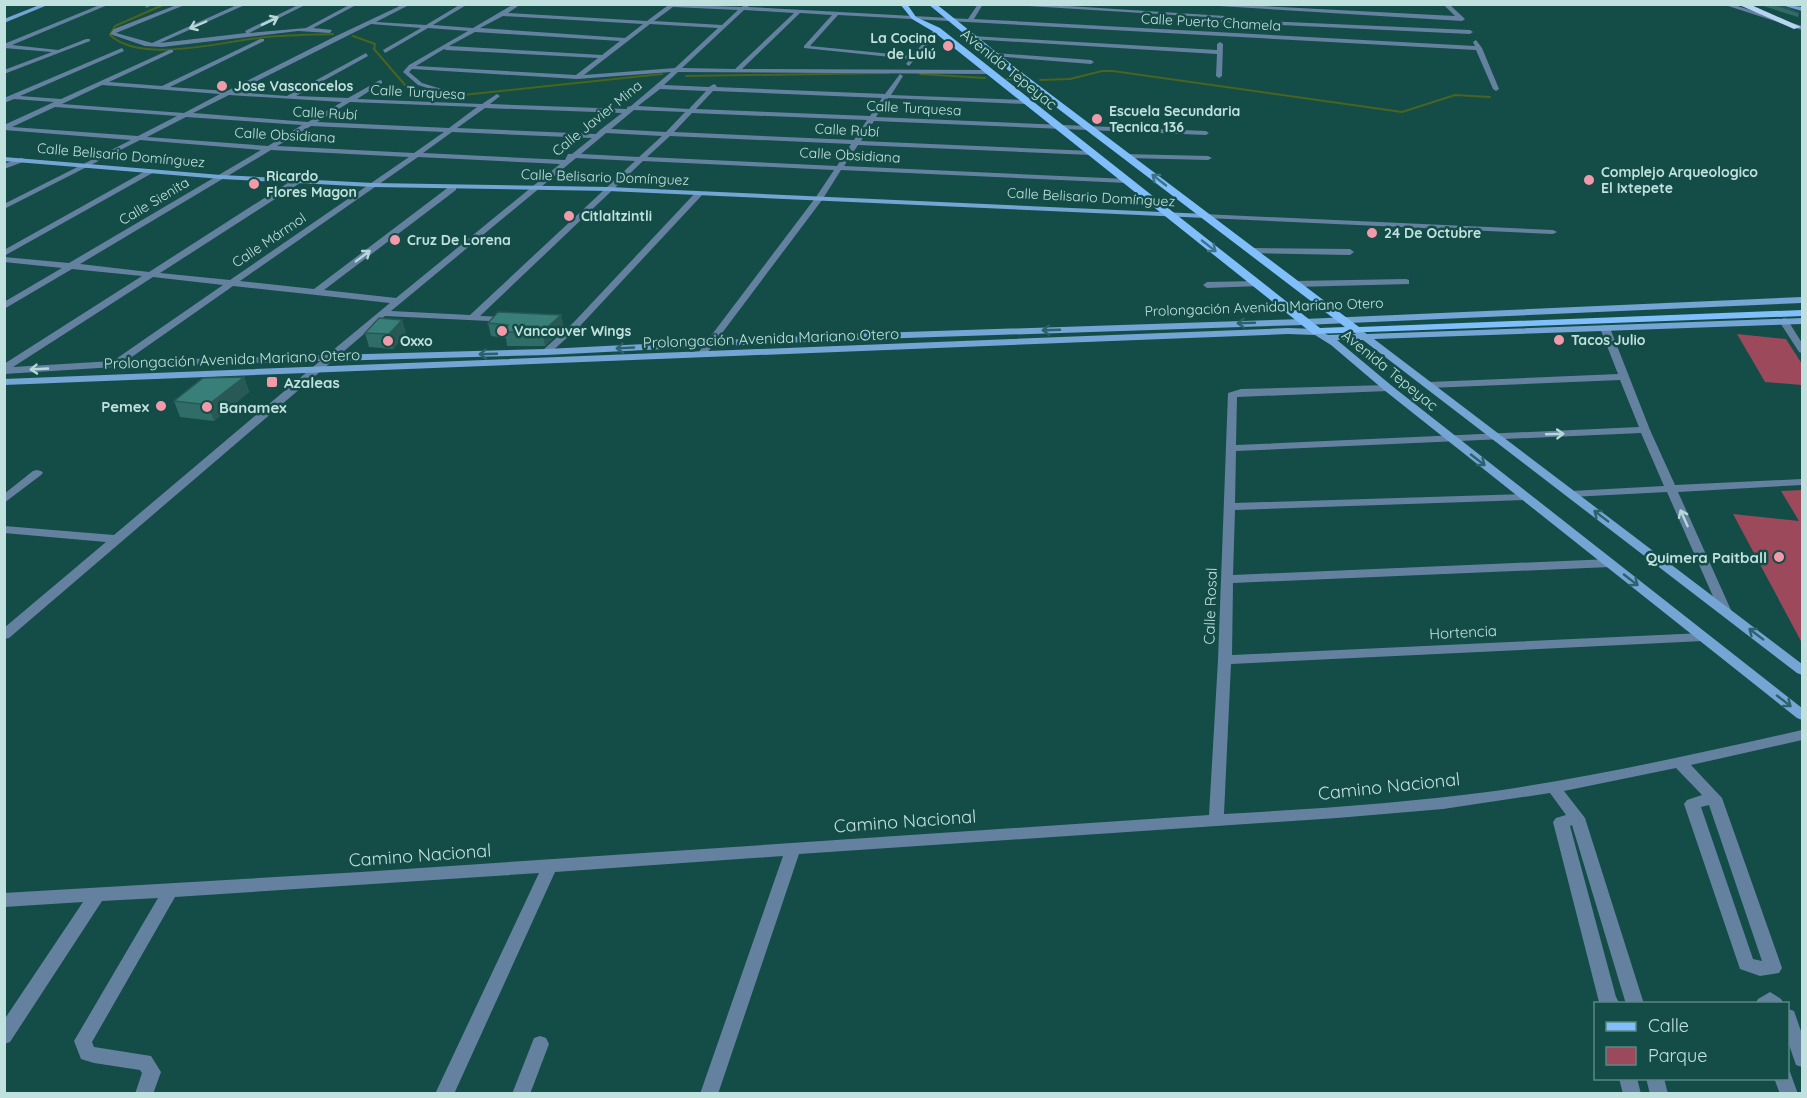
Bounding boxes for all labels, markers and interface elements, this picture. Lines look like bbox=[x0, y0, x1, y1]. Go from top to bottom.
street label: Calle Puerto Chamela bbox=[1141, 9, 1281, 35]
one-way arrow bbox=[261, 14, 279, 26]
one-way arrow bbox=[189, 19, 207, 31]
street label: Avenida Tepeyac bbox=[957, 24, 1061, 114]
place label: La Cocina de Lulú bbox=[870, 29, 936, 63]
marker: La Cocina de Lulú bbox=[941, 39, 955, 53]
street label: Calle Javier Mina bbox=[548, 76, 646, 160]
place label: Jose Vasconcelos bbox=[234, 77, 354, 95]
marker: Jose Vasconcelos bbox=[215, 79, 229, 93]
street label: Calle Turquesa bbox=[370, 81, 466, 103]
street label: Calle Turquesa bbox=[866, 97, 962, 119]
street label: Calle Rubí bbox=[292, 102, 358, 124]
place label: Escuela Secundaria Tecnica 136 bbox=[1109, 102, 1240, 136]
marker: Escuela Secundaria Tecnica 136 bbox=[1090, 112, 1104, 126]
street label: Calle Rubí bbox=[814, 119, 880, 141]
street label: Calle Obsidiana bbox=[234, 123, 336, 147]
street label: Calle Belisario Domínguez bbox=[36, 139, 206, 171]
street label: Calle Obsidiana bbox=[799, 143, 901, 167]
place label: Complejo Arqueologico El Ixtepete bbox=[1601, 163, 1758, 197]
street label: Calle Belisario Domínguez bbox=[521, 165, 690, 189]
place label: Ricardo Flores Magon bbox=[266, 167, 357, 201]
street label: Calle Sienita bbox=[116, 173, 192, 229]
one-way arrow bbox=[1152, 173, 1168, 186]
marker: Complejo Arqueologico El Ixtepete bbox=[1582, 173, 1596, 187]
marker: Ricardo Flores Magon bbox=[247, 177, 261, 191]
street label: Calle Belisario Domínguez bbox=[1006, 184, 1176, 210]
place label: Citlaltzintli bbox=[581, 207, 652, 225]
street label: Calle Mármol bbox=[229, 209, 309, 271]
marker: Citlaltzintli bbox=[562, 209, 576, 223]
place label: 24 De Octubre bbox=[1384, 224, 1481, 242]
marker: 24 De Octubre bbox=[1365, 226, 1379, 240]
place label: Cruz De Lorena bbox=[407, 231, 511, 249]
marker: Cruz De Lorena bbox=[388, 233, 402, 247]
one-way arrow bbox=[1200, 239, 1216, 252]
one-way arrow bbox=[355, 250, 371, 263]
street label: Prolongación Avenida Mariano Otero bbox=[1144, 294, 1384, 320]
one-way arrow bbox=[1236, 317, 1256, 329]
place label: Vancouver Wings bbox=[514, 322, 631, 340]
marker: Vancouver Wings bbox=[495, 324, 509, 338]
street label: Prolongación Avenida Mariano Otero bbox=[643, 324, 899, 352]
one-way arrow bbox=[1041, 324, 1061, 336]
street label: Avenida Tepeyac bbox=[1338, 325, 1442, 415]
place label: Tacos Julio bbox=[1571, 331, 1646, 349]
place label: Oxxo bbox=[400, 332, 433, 350]
marker: Tacos Julio bbox=[1552, 333, 1566, 347]
marker: Oxxo bbox=[381, 334, 395, 348]
one-way arrow bbox=[616, 342, 636, 353]
street label: Prolongación Avenida Mariano Otero bbox=[104, 345, 360, 373]
one-way arrow bbox=[478, 348, 498, 359]
one-way arrow bbox=[29, 363, 49, 374]
place label: Azaleas bbox=[284, 373, 340, 392]
marker: Azaleas bbox=[265, 375, 279, 389]
place label: Pemex bbox=[101, 397, 150, 416]
place label: Banamex bbox=[219, 398, 287, 417]
marker: Pemex bbox=[154, 399, 168, 413]
marker: Banamex bbox=[200, 400, 214, 414]
one-way arrow bbox=[1544, 428, 1564, 440]
one-way arrow bbox=[1470, 453, 1486, 466]
one-way arrow bbox=[1593, 510, 1609, 522]
one-way arrow bbox=[1678, 510, 1689, 528]
place label: Quimera Paitball bbox=[1646, 548, 1767, 567]
marker: Quimera Paitball bbox=[1772, 550, 1786, 564]
street label: Calle Rosal bbox=[1199, 567, 1221, 645]
one-way arrow bbox=[1623, 574, 1639, 587]
street label: Hortencia bbox=[1429, 621, 1497, 643]
one-way arrow bbox=[1748, 628, 1764, 641]
one-way arrow bbox=[1776, 694, 1792, 707]
street label: Camino Nacional bbox=[1317, 767, 1461, 805]
street label: Camino Nacional bbox=[833, 805, 977, 837]
street label: Camino Nacional bbox=[348, 839, 492, 871]
legend bbox=[1594, 1002, 1789, 1080]
text: Calle bbox=[1648, 1014, 1689, 1037]
text: Parque bbox=[1648, 1044, 1707, 1067]

